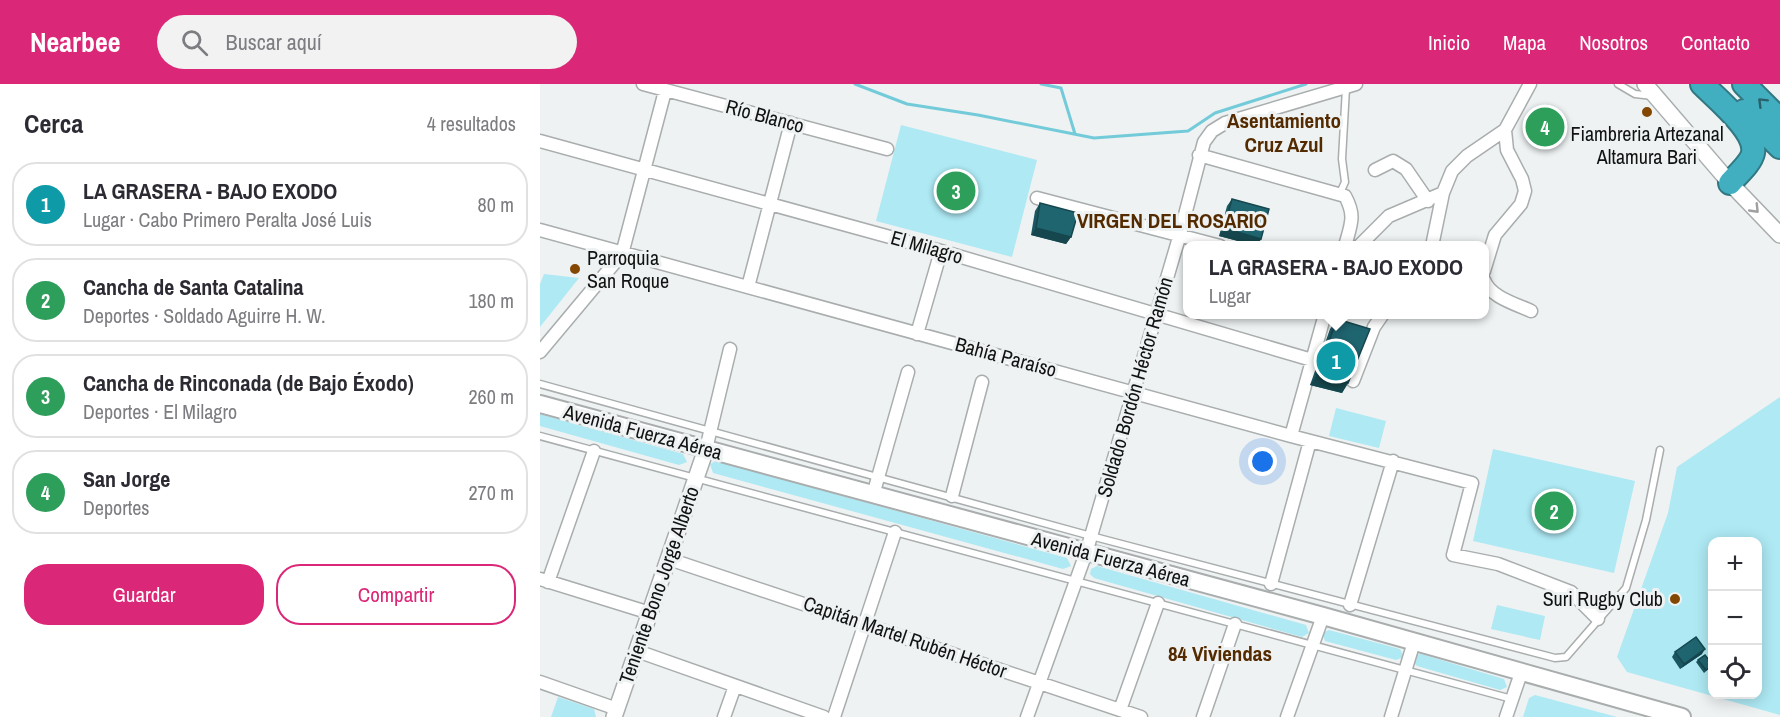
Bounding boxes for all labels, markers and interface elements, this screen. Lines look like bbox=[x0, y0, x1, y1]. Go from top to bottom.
search box bbox=[157, 15, 577, 69]
text: Nearbee bbox=[30, 23, 121, 61]
icon: search bbox=[178, 26, 211, 59]
text: Buscar aquí bbox=[226, 27, 322, 57]
text: Inicio bbox=[1428, 28, 1470, 57]
text: Mapa bbox=[1503, 28, 1546, 57]
text: Nosotros bbox=[1579, 28, 1648, 57]
text: Contacto bbox=[1681, 28, 1750, 57]
street label: Río Blanco bbox=[723, 92, 807, 139]
one-way arrow bbox=[1758, 98, 1769, 109]
pin: 4 bbox=[1526, 104, 1564, 150]
marker: Fiambreria Artezanal Altamura Bari bbox=[1640, 105, 1654, 119]
text: Cerca bbox=[24, 106, 83, 141]
district label: Asentamiento Cruz Azul bbox=[1227, 106, 1341, 159]
text: 4 resultados bbox=[427, 110, 516, 137]
place label: Fiambreria Artezanal Altamura Bari bbox=[1570, 120, 1724, 170]
pin: 3 bbox=[936, 168, 976, 214]
text: LA GRASERA - BAJO EXODO bbox=[83, 176, 337, 206]
text: 1 bbox=[41, 191, 50, 218]
text: 80 m bbox=[478, 191, 514, 218]
one-way arrow bbox=[1748, 202, 1759, 212]
text: Lugar · Cabo Primero Peralta José Luis bbox=[83, 206, 372, 233]
district label: VIRGEN DEL ROSARIO bbox=[1077, 206, 1267, 235]
street label: El Milagro bbox=[888, 223, 966, 270]
popup bbox=[1183, 241, 1489, 319]
place label: Parroquia San Roque bbox=[587, 244, 669, 294]
text: LA GRASERA - BAJO EXODO bbox=[1209, 252, 1463, 282]
marker: Parroquia San Roque bbox=[568, 262, 582, 276]
text: Cancha de Santa Catalina bbox=[83, 272, 304, 302]
street label: Soldado Bordón Héctor Ramón bbox=[1090, 274, 1179, 500]
text: Lugar bbox=[1209, 282, 1251, 309]
text: 2 bbox=[41, 287, 50, 314]
text: 180 m bbox=[468, 287, 514, 314]
text: Deportes · Soldado Aguirre H. W. bbox=[83, 302, 326, 329]
street label: Bahía Paraíso bbox=[952, 330, 1060, 383]
pin: 1 bbox=[1316, 338, 1356, 384]
text: Cancha de Rinconada (de Bajo Éxodo) bbox=[83, 368, 414, 398]
text: 3 bbox=[41, 383, 50, 410]
text: 260 m bbox=[468, 383, 514, 410]
street label: Avenida Fuerza Aérea bbox=[560, 397, 725, 466]
text: Deportes · El Milagro bbox=[83, 398, 237, 425]
your location bbox=[1248, 447, 1277, 476]
text: San Jorge bbox=[83, 464, 170, 494]
text: 4 bbox=[41, 479, 50, 506]
text: 270 m bbox=[468, 479, 514, 506]
street label: Teniente Bono Jorge Alberto bbox=[612, 483, 705, 687]
pin: 2 bbox=[1534, 488, 1574, 534]
text: Deportes bbox=[83, 494, 150, 521]
street label: Avenida Fuerza Aérea bbox=[1028, 524, 1193, 593]
map controls bbox=[1708, 537, 1762, 699]
button: + bbox=[1708, 537, 1762, 591]
button: Guardar bbox=[24, 564, 264, 625]
button: Compartir bbox=[276, 564, 516, 625]
place label: Suri Rugby Club bbox=[1543, 585, 1663, 612]
street label: Capitán Martel Rubén Héctor bbox=[800, 589, 1011, 684]
button: − bbox=[1708, 591, 1762, 645]
marker: Suri Rugby Club bbox=[1668, 592, 1682, 606]
district label: 84 Viviendas bbox=[1168, 639, 1272, 668]
button: locate bbox=[1708, 645, 1762, 699]

